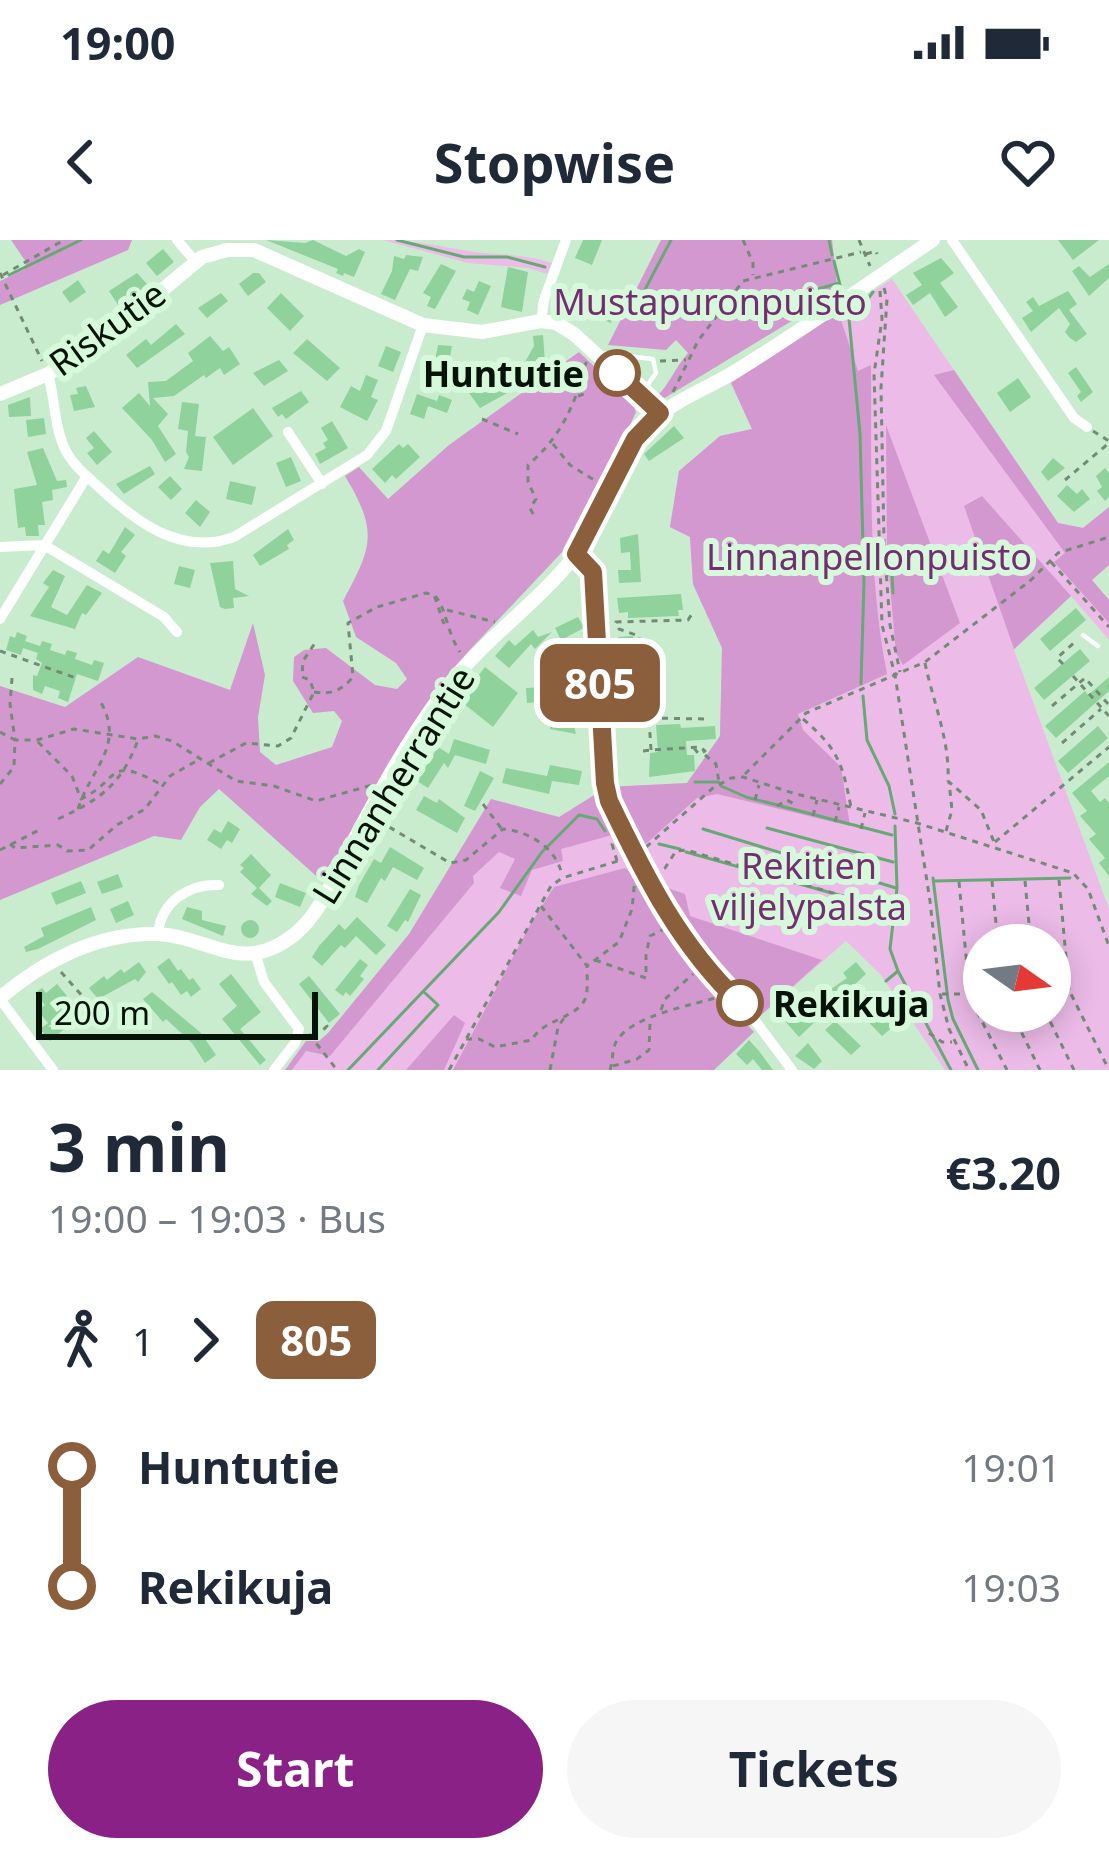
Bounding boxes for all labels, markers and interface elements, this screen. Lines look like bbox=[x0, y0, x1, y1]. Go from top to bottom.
text: 19:00 bbox=[60, 12, 176, 73]
text: Stopwise bbox=[434, 125, 675, 199]
icon: back bbox=[48, 129, 114, 195]
icon: heart bbox=[995, 129, 1061, 195]
street label: Riskutie bbox=[39, 269, 175, 387]
park label: Mustapuronpuisto bbox=[553, 277, 867, 326]
place label: Huntutie bbox=[423, 349, 584, 398]
marker: Huntutie bbox=[595, 351, 639, 395]
park label: Linnanpellonpuisto bbox=[706, 532, 1032, 581]
line badge: 805 bbox=[531, 644, 669, 722]
text: 805 bbox=[564, 654, 636, 711]
street label: Linnanherrantie bbox=[300, 657, 486, 913]
park label: Rekitien viljelypalsta bbox=[711, 841, 907, 931]
north arrow bbox=[963, 924, 1071, 1032]
map controls bbox=[963, 924, 1071, 1032]
place label: Rekikuja bbox=[773, 979, 929, 1028]
marker: Rekikuja bbox=[718, 981, 762, 1025]
scale bar bbox=[36, 986, 318, 1039]
text: 200 m bbox=[54, 990, 150, 1035]
text: 3 min bbox=[48, 1101, 230, 1191]
text: €3.20 bbox=[945, 1142, 1061, 1203]
text: 19:00 – 19:03 · Bus bbox=[48, 1191, 386, 1244]
icon: walk bbox=[48, 1307, 114, 1373]
icon: forward bbox=[172, 1307, 238, 1373]
text: 805 bbox=[280, 1311, 352, 1368]
text: 1 bbox=[132, 1314, 154, 1367]
text: Huntutie bbox=[138, 1436, 340, 1497]
text: 19:01 bbox=[961, 1440, 1061, 1493]
text: Rekikuja bbox=[138, 1556, 333, 1617]
text: 19:03 bbox=[961, 1560, 1061, 1613]
button: Start bbox=[48, 1700, 543, 1838]
button: Tickets bbox=[567, 1700, 1061, 1838]

